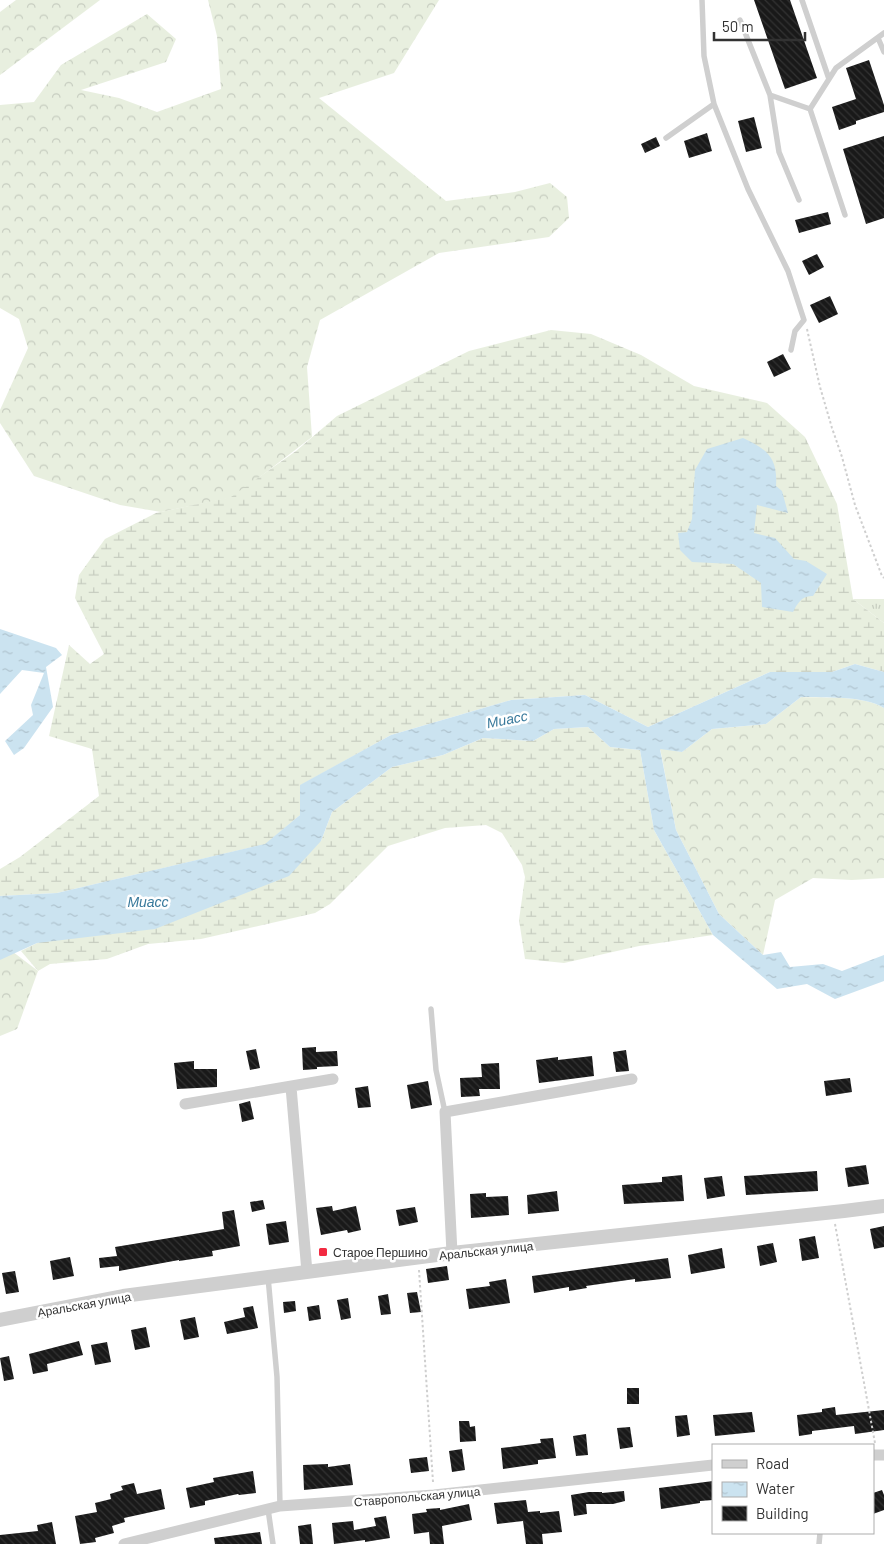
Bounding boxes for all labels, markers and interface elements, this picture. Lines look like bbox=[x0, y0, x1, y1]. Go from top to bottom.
scale bar bbox=[714, 10, 805, 42]
text: 50 m bbox=[722, 17, 754, 35]
water label: Миасс bbox=[485, 707, 529, 731]
water label: Миасс bbox=[127, 893, 169, 910]
street label: Аральская улица bbox=[438, 1238, 534, 1263]
place label: Старое Першино bbox=[333, 1245, 428, 1260]
marker: Старое Першино bbox=[317, 1246, 329, 1258]
street label: Аральская улица bbox=[36, 1289, 132, 1320]
legend bbox=[712, 1444, 874, 1534]
text: Road bbox=[756, 1454, 789, 1472]
text: Water bbox=[756, 1479, 795, 1497]
street label: Ставропольская улица bbox=[353, 1483, 481, 1509]
text: Building bbox=[756, 1504, 809, 1522]

